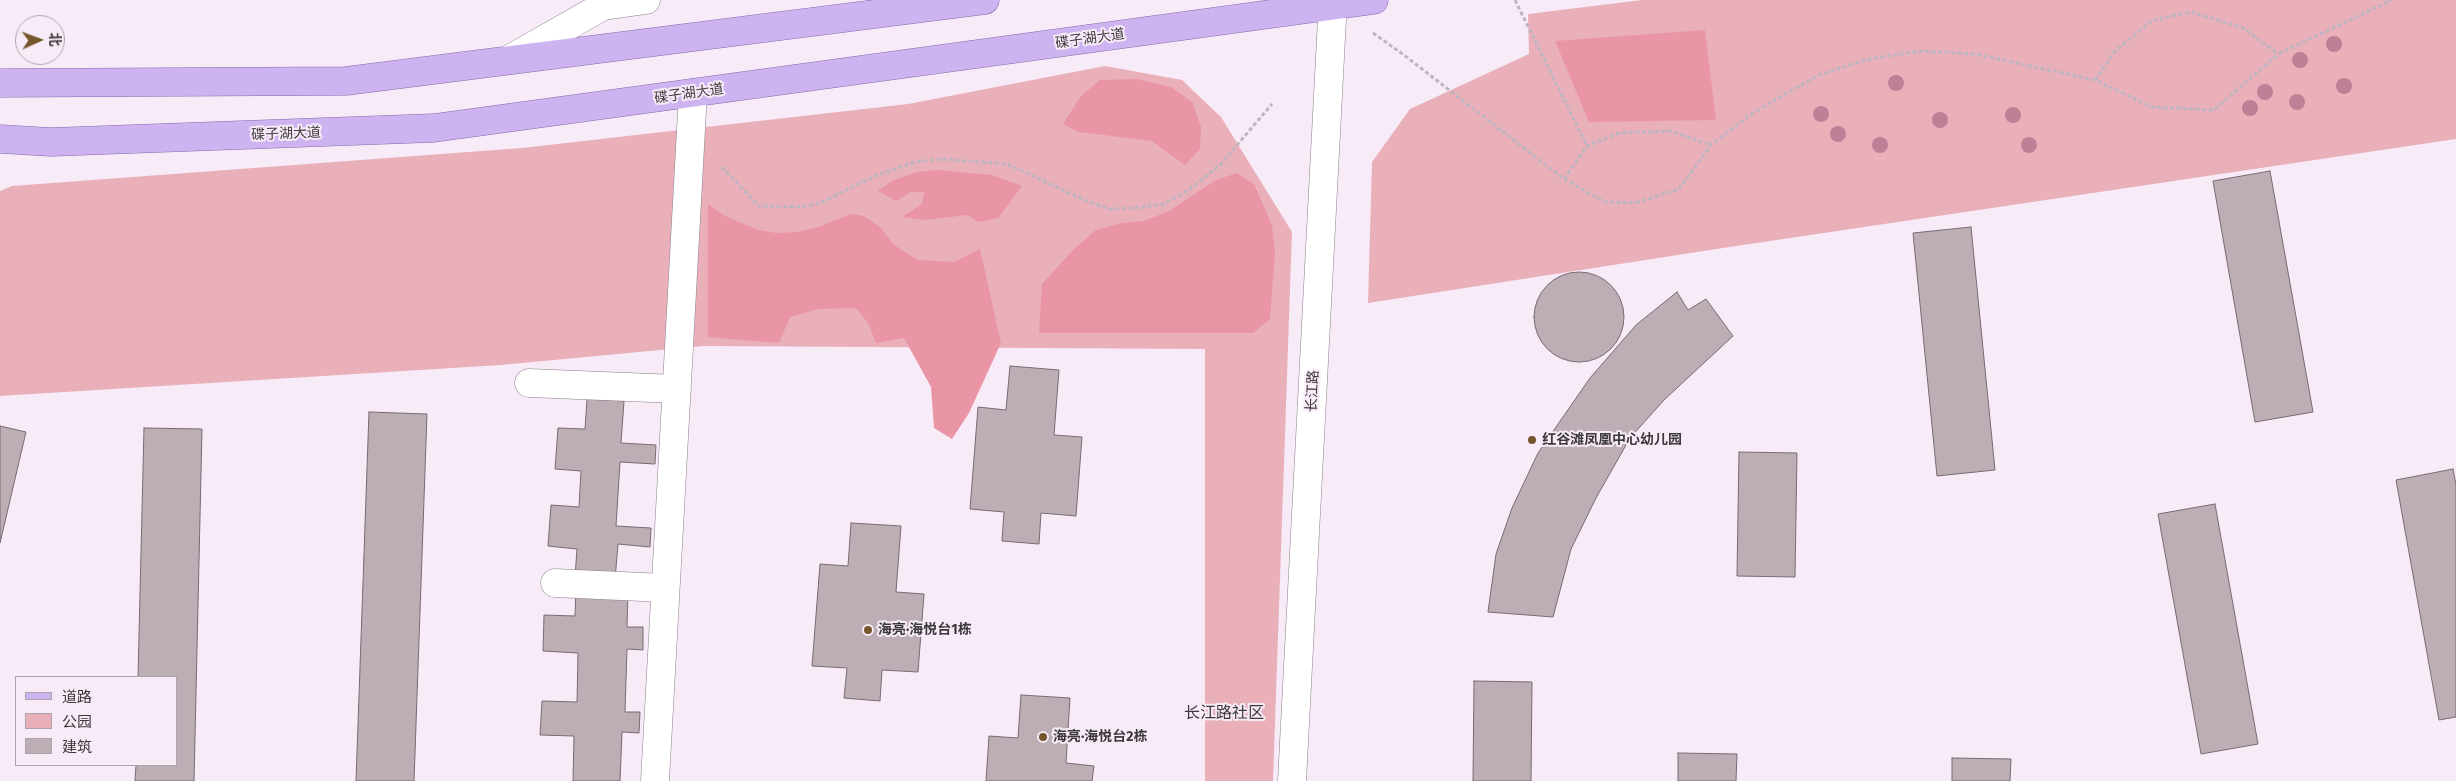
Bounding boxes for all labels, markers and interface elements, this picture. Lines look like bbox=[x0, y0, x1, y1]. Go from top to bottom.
north arrow bbox=[15, 15, 65, 65]
street label: 碟子湖大道 bbox=[1054, 26, 1126, 52]
text: 北 bbox=[46, 32, 63, 47]
street label: 碟子湖大道 bbox=[653, 81, 725, 107]
street label: 碟子湖大道 bbox=[251, 124, 321, 144]
street label: 长江路 bbox=[1304, 370, 1322, 412]
place label: 红谷滩凤凰中心幼儿园 bbox=[1542, 432, 1682, 448]
marker: 红谷滩凤凰中心幼儿园 bbox=[1526, 434, 1538, 446]
place label: 海亮·海悦台1栋 bbox=[878, 622, 972, 638]
marker: 海亮·海悦台1栋 bbox=[862, 624, 874, 636]
legend bbox=[15, 676, 178, 766]
text: 道路 bbox=[62, 688, 92, 706]
district label: 长江路社区 bbox=[1184, 704, 1264, 724]
text: 公园 bbox=[62, 713, 92, 731]
place label: 海亮·海悦台2栋 bbox=[1053, 729, 1148, 745]
marker: 海亮·海悦台2栋 bbox=[1037, 731, 1049, 743]
text: 建筑 bbox=[62, 738, 92, 756]

